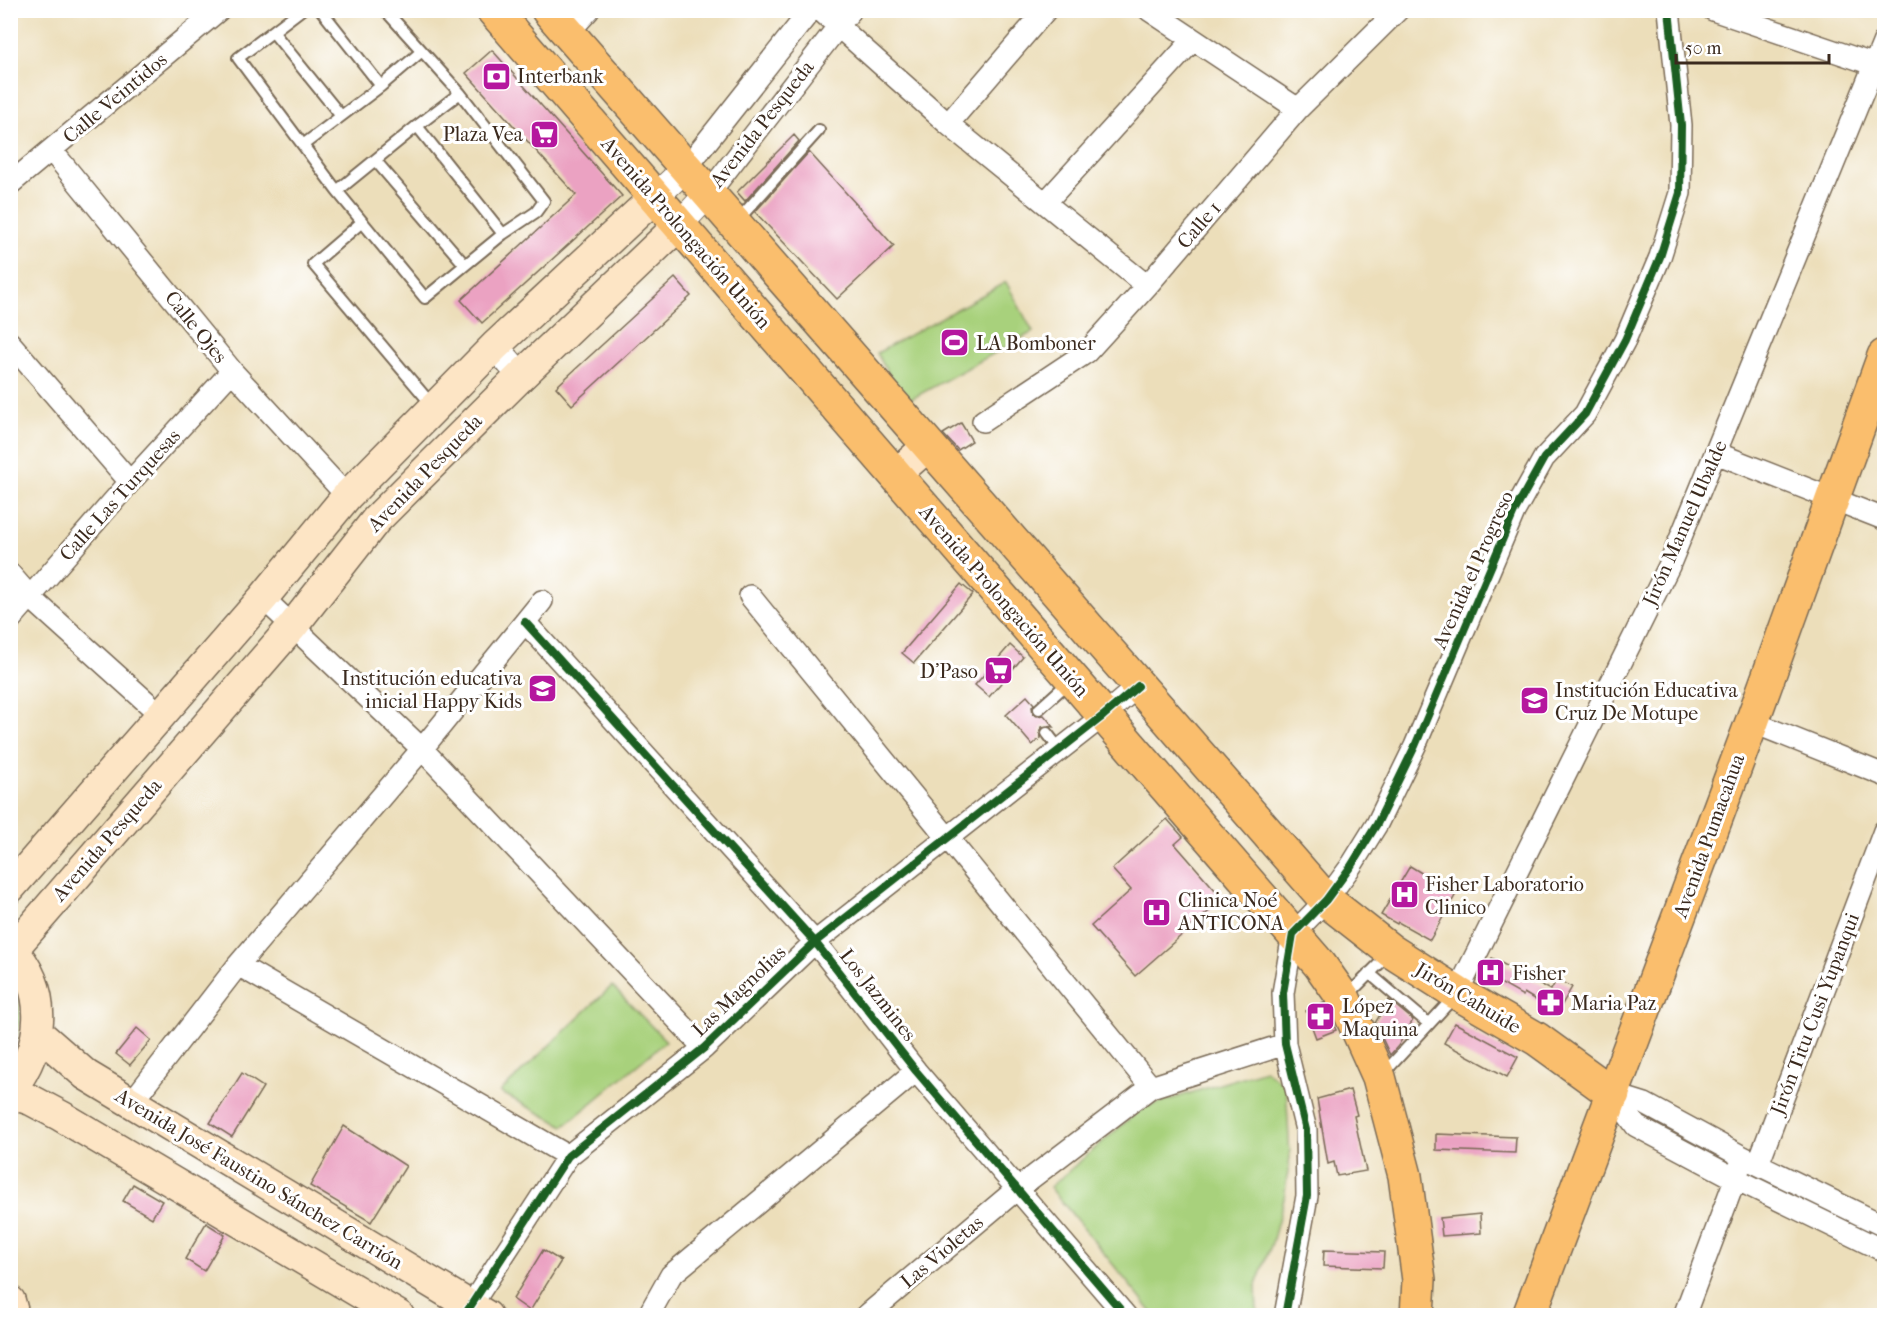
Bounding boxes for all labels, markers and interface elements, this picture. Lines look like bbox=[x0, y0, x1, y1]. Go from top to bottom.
scale bar bbox=[1676, 27, 1829, 65]
text: 50 m bbox=[1685, 38, 1722, 59]
street label: Calle Veintidos bbox=[58, 48, 172, 148]
street label: Avenida Pesqueda bbox=[705, 56, 819, 193]
bank icon: Interbank bbox=[480, 60, 512, 92]
place label: Interbank bbox=[517, 65, 604, 88]
supermarket icon: Plaza Vea bbox=[528, 118, 560, 150]
place label: Plaza Vea bbox=[443, 123, 524, 146]
street label: Avenida Prolongación Unión bbox=[596, 132, 776, 334]
street label: Calle 1 bbox=[1172, 197, 1226, 253]
street label: Calle Ojes bbox=[160, 286, 232, 368]
sports icon: LA Bomboner bbox=[939, 327, 971, 359]
place label: LA Bomboner bbox=[976, 332, 1096, 355]
street label: Avenida Pesqueda bbox=[362, 409, 487, 537]
street label: Calle Las Turquesas bbox=[55, 424, 185, 566]
street label: Jirón Manuel Ubalde bbox=[1637, 437, 1732, 611]
street label: Avenida el Progreso bbox=[1427, 487, 1518, 654]
street label: Avenida Prolongación Unión bbox=[914, 500, 1094, 702]
supermarket icon: D'Paso bbox=[983, 655, 1015, 687]
place label: D'Paso bbox=[920, 660, 978, 683]
place label: Institución educativa inicial Happy Kids bbox=[342, 667, 523, 713]
school or university icon: Institución educativa inicial Happy Kids bbox=[527, 673, 559, 705]
place label: Institución Educativa Cruz De Motupe bbox=[1555, 679, 1738, 725]
school or university icon: Institución Educativa Cruz De Motupe bbox=[1518, 685, 1550, 717]
street label: Avenida Pumacahua bbox=[1668, 750, 1750, 922]
street label: Avenida Pesqueda bbox=[47, 774, 167, 907]
place label: Fisher Laboratorio Clinico bbox=[1425, 873, 1584, 919]
hospital icon: Fisher Laboratorio Clinico bbox=[1388, 879, 1420, 911]
place label: Clinica Noé ANTICONA bbox=[1177, 889, 1285, 935]
hospital icon: Clinica Noé ANTICONA bbox=[1141, 896, 1173, 928]
street label: Jirón Titu Cusi Yupanqui bbox=[1765, 910, 1864, 1120]
street label: Las Magnolias bbox=[688, 941, 790, 1041]
street label: Los Jazmines bbox=[835, 944, 921, 1046]
street label: Jirón Cahuide bbox=[1409, 956, 1525, 1039]
hospital icon: Fisher bbox=[1475, 957, 1507, 989]
place label: Fisher bbox=[1512, 962, 1566, 985]
pharmacy icon: Maria Paz bbox=[1534, 987, 1566, 1019]
place label: Maria Paz bbox=[1571, 992, 1657, 1015]
place label: López Maquina bbox=[1342, 995, 1419, 1041]
pharmacy icon: López Maquina bbox=[1305, 1001, 1337, 1033]
street label: Avenida José Faustino Sánchez Carrión bbox=[110, 1083, 407, 1274]
street label: Las Violetas bbox=[896, 1211, 988, 1293]

